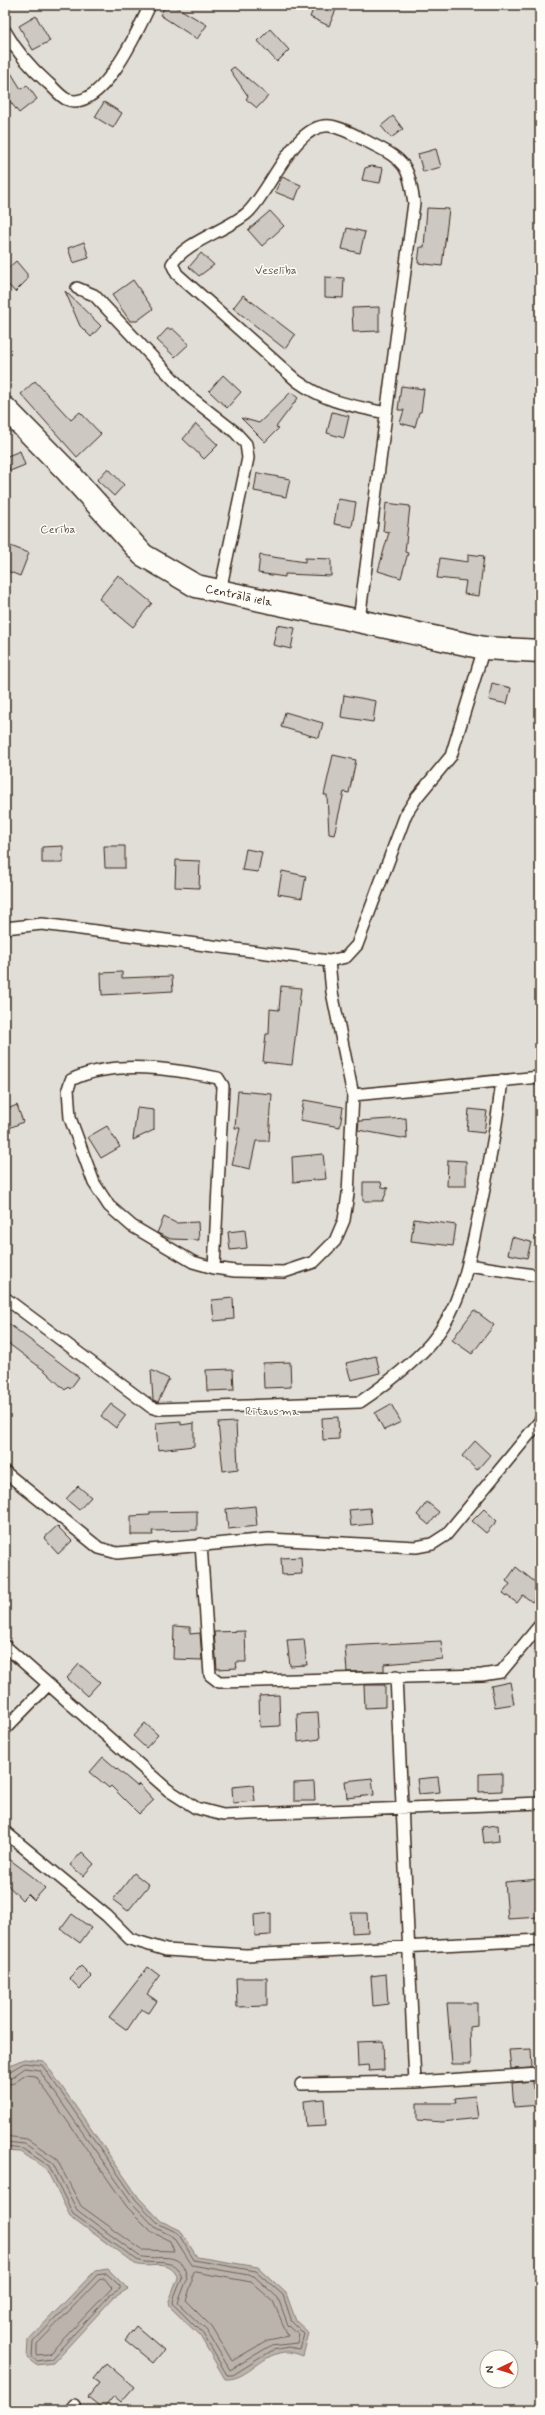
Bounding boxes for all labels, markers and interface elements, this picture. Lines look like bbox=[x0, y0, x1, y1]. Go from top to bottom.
park label: Veselība bbox=[255, 263, 297, 279]
park label: Cerība bbox=[40, 522, 76, 538]
street label: Centrālā iela bbox=[204, 581, 275, 611]
park label: Rītausma bbox=[245, 1404, 300, 1420]
north arrow bbox=[479, 2349, 519, 2389]
text: N bbox=[483, 2365, 497, 2374]

